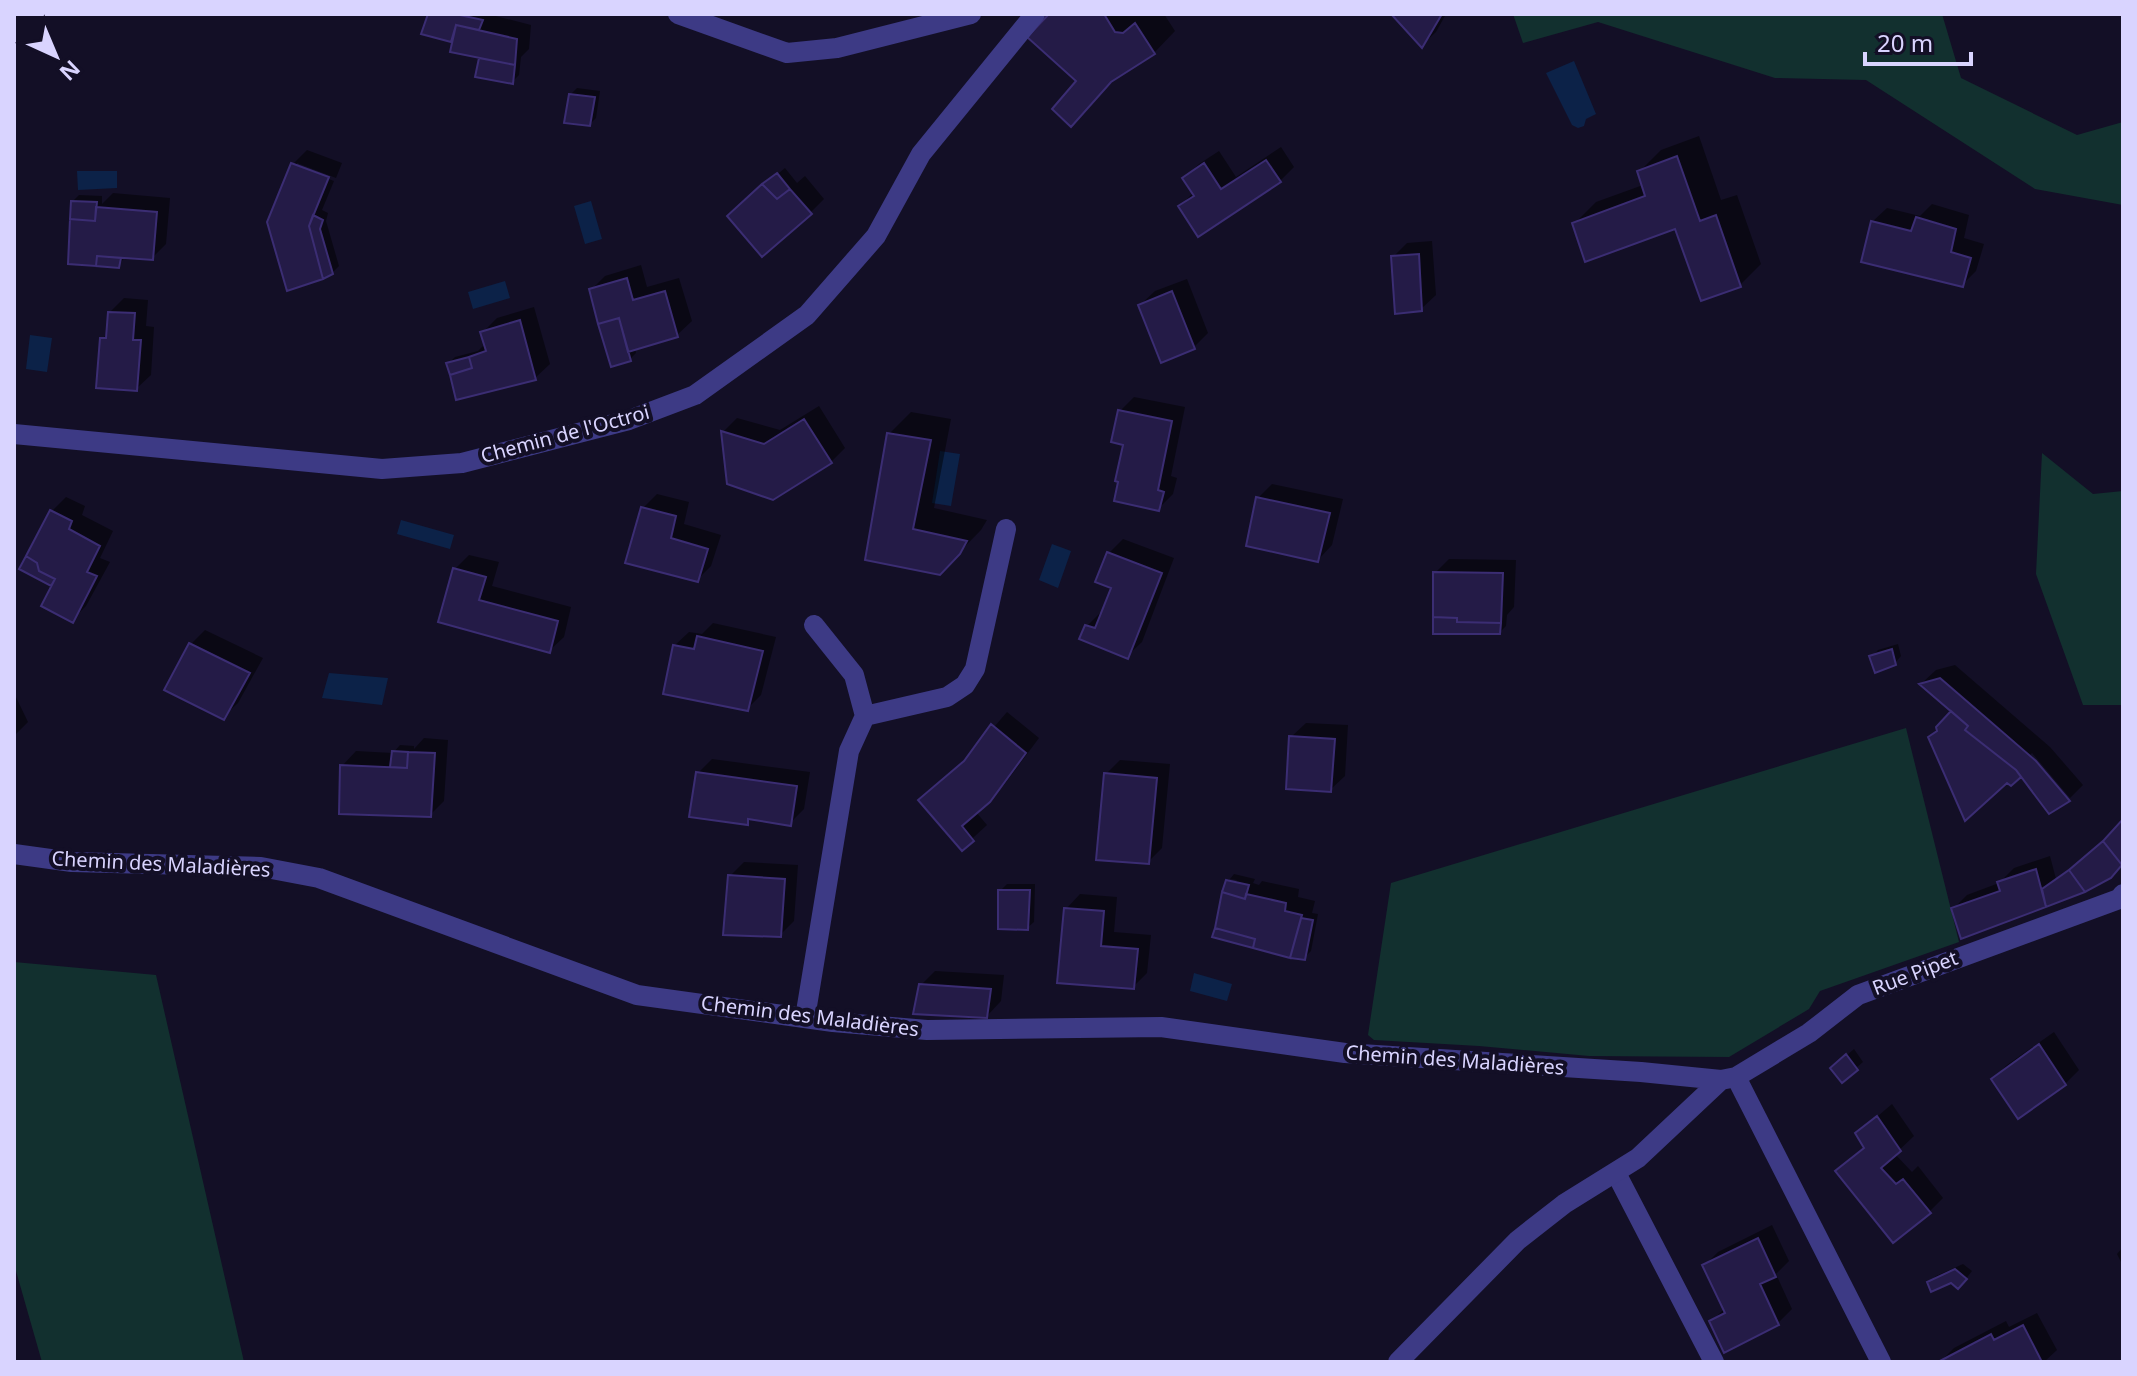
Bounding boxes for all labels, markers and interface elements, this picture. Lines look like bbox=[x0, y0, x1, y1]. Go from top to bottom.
north arrow bbox=[16, 16, 96, 96]
scale bar bbox=[1865, 16, 1971, 66]
text: 20 m bbox=[1877, 26, 1933, 59]
text: N bbox=[54, 54, 87, 88]
street label: Chemin de l'Octroi bbox=[477, 398, 652, 469]
street label: Chemin des Maladières bbox=[51, 844, 271, 883]
street label: Rue Pipet bbox=[1868, 944, 1961, 1001]
street label: Chemin des Maladières bbox=[700, 989, 921, 1042]
street label: Chemin des Maladières bbox=[1345, 1038, 1565, 1081]

